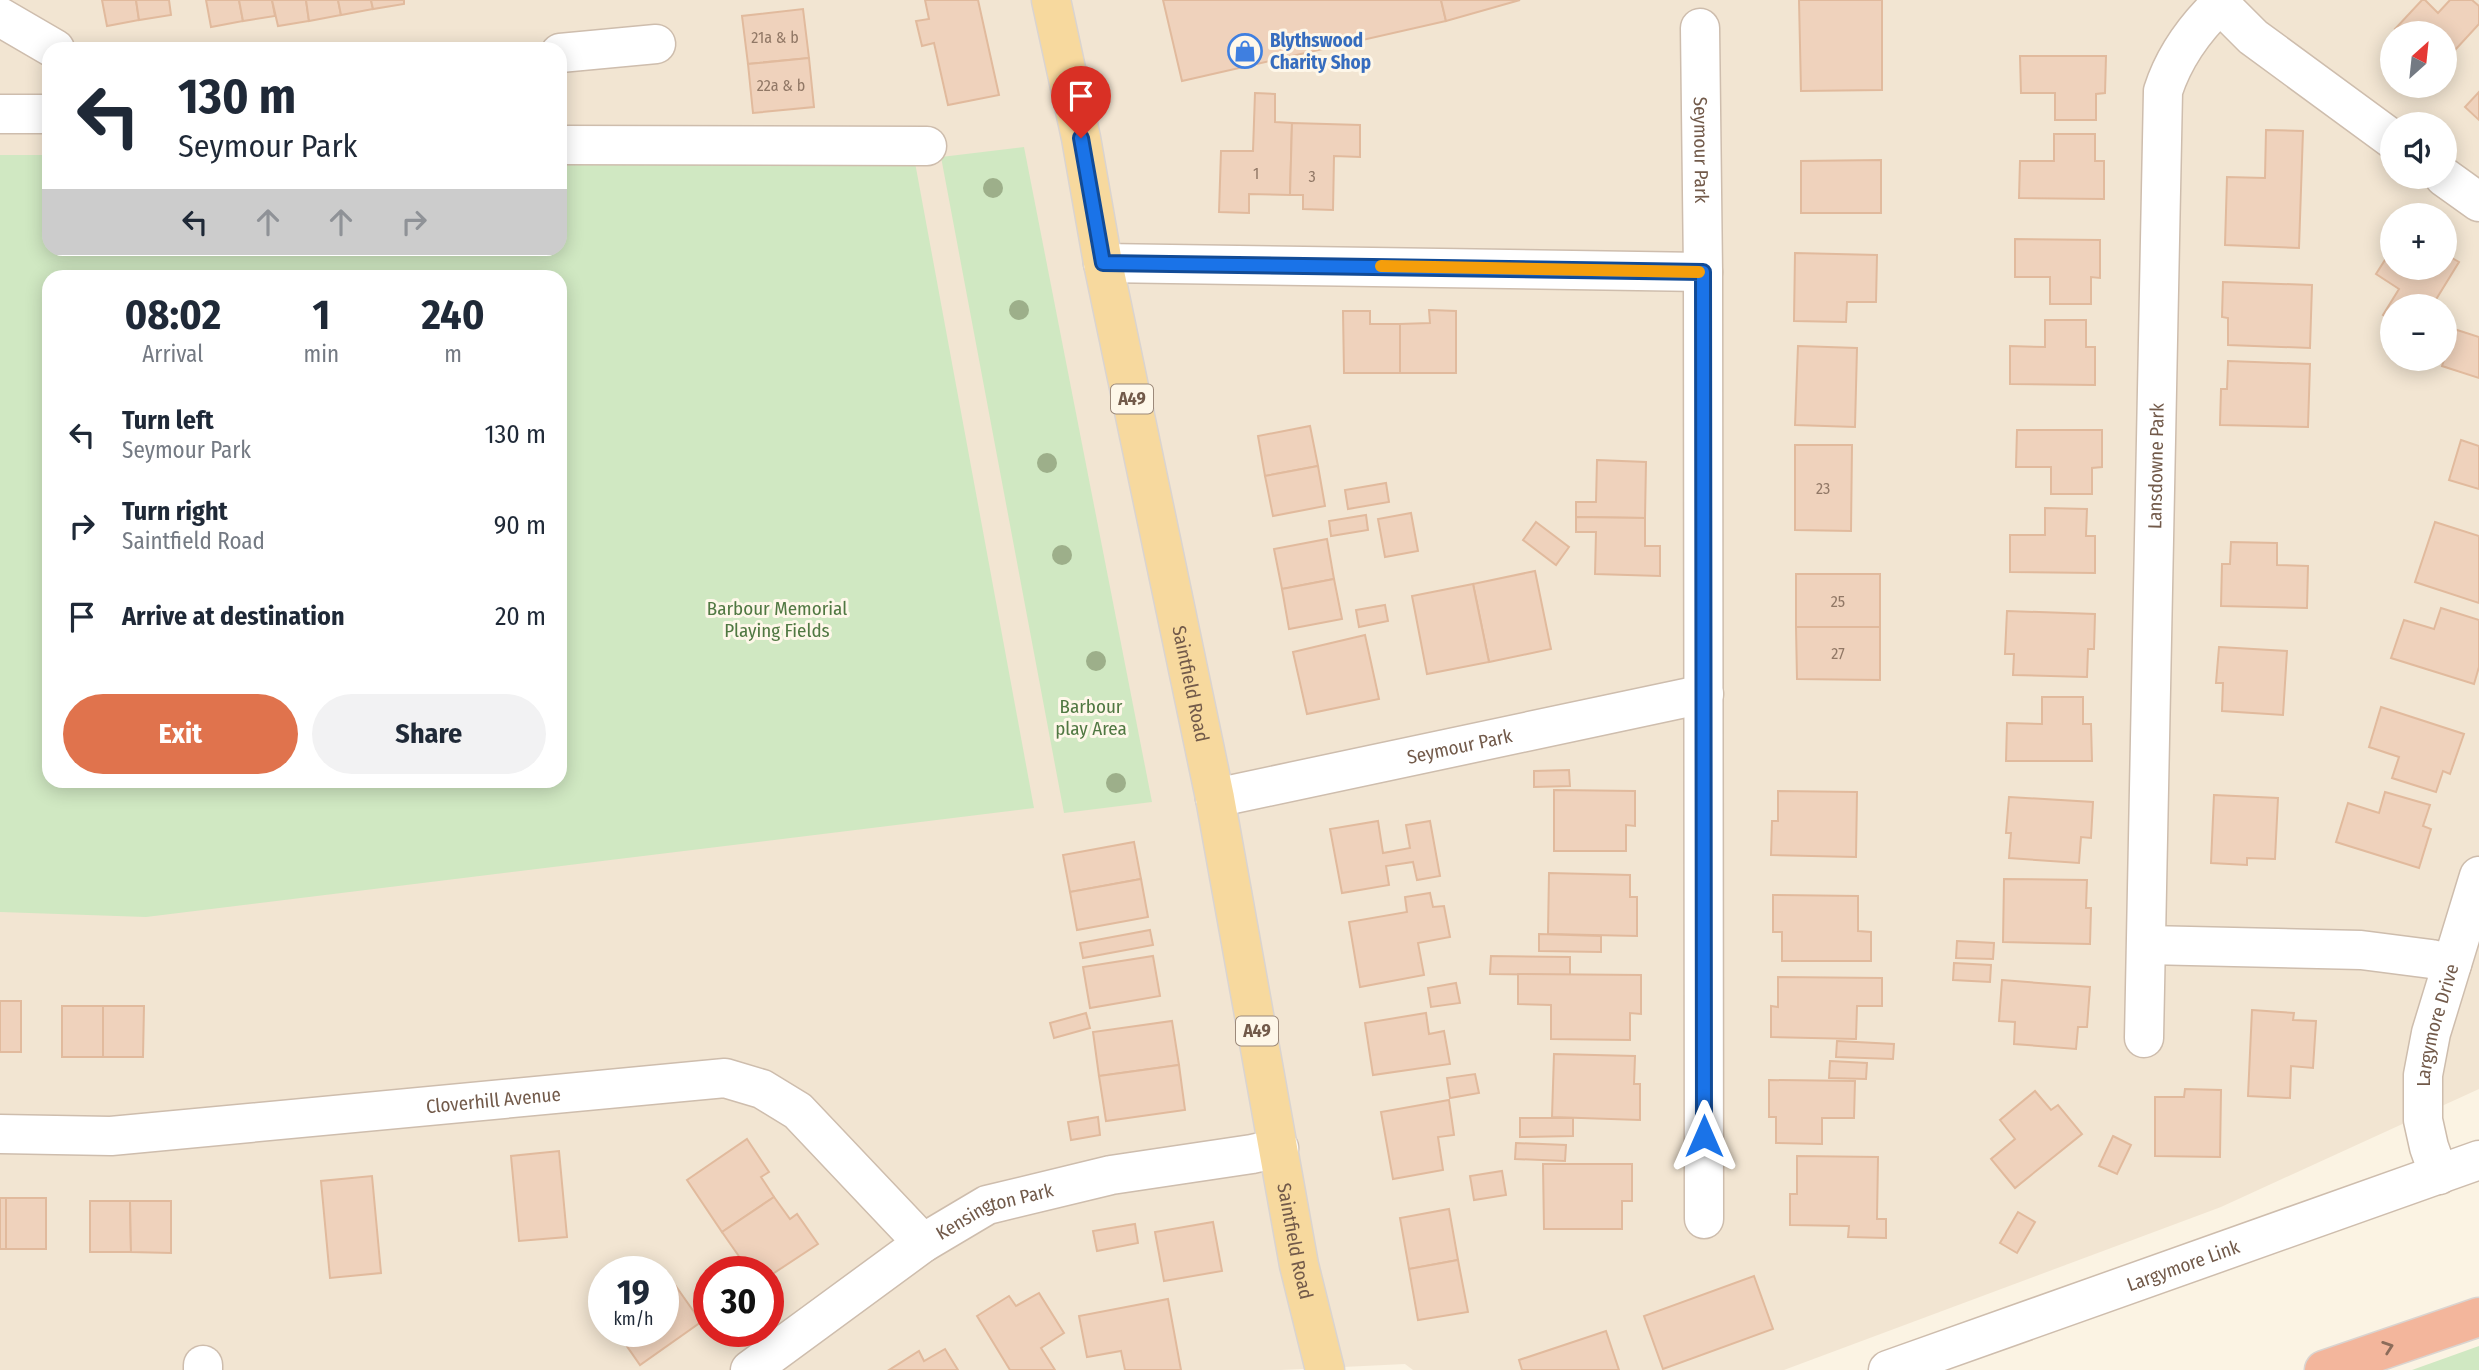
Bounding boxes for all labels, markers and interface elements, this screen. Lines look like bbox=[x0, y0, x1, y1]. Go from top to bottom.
north arrow bbox=[2380, 21, 2457, 98]
map controls bbox=[2380, 21, 2457, 371]
house number: 21a & b bbox=[751, 28, 799, 47]
place label: Blythswood Charity Shop bbox=[1270, 29, 1371, 74]
shop icon: Blythswood Charity Shop bbox=[1226, 32, 1264, 70]
pin bbox=[1051, 66, 1111, 138]
text: 130 m bbox=[178, 67, 296, 126]
icon: left bbox=[63, 70, 154, 161]
house number: 22a & b bbox=[757, 76, 805, 95]
icon: arrive bbox=[1062, 77, 1100, 115]
street label: Seymour Park bbox=[1689, 97, 1713, 204]
button: sound bbox=[2380, 112, 2457, 189]
text: Seymour Park bbox=[178, 127, 358, 165]
house number: 1 bbox=[1253, 164, 1259, 183]
house number: 3 bbox=[1308, 167, 1316, 186]
icon: left bbox=[176, 203, 214, 241]
icon: ahead bbox=[249, 203, 287, 241]
icon: ahead bbox=[322, 203, 360, 241]
icon: right bbox=[395, 203, 433, 241]
button: + bbox=[2380, 203, 2457, 280]
text: 08:02 bbox=[124, 290, 221, 340]
text: 1 bbox=[312, 290, 330, 340]
text: 240 bbox=[421, 290, 485, 340]
button: − bbox=[2380, 294, 2457, 371]
text: Arrival bbox=[142, 340, 203, 368]
text: min bbox=[303, 340, 339, 368]
text: m bbox=[444, 340, 462, 368]
road number: A49 bbox=[1111, 384, 1153, 414]
street label: Lansdowne Park bbox=[2143, 403, 2169, 529]
text: Turn left bbox=[122, 405, 214, 436]
icon: left bbox=[63, 416, 101, 454]
text: 130 m bbox=[484, 419, 546, 450]
text: Seymour Park bbox=[122, 436, 251, 464]
house number: 23 bbox=[1816, 479, 1830, 498]
text: Turn right bbox=[122, 496, 228, 527]
icon: right bbox=[63, 507, 101, 545]
text: 90 m bbox=[494, 510, 546, 541]
text: Saintfield Road bbox=[122, 527, 265, 555]
house number: 25 bbox=[1831, 592, 1845, 611]
park label: Barbour Memorial Playing Fields bbox=[707, 597, 847, 642]
icon: arrive bbox=[63, 598, 101, 636]
text: Arrive at destination bbox=[122, 601, 345, 632]
text: 20 m bbox=[495, 601, 546, 632]
street label: Saintfield Road bbox=[1167, 624, 1214, 744]
house number: 27 bbox=[1831, 644, 1845, 663]
button: Exit bbox=[63, 694, 298, 774]
button: Share bbox=[312, 694, 546, 774]
park label: Barbour play Area bbox=[1055, 695, 1127, 740]
street label: Seymour Park bbox=[1405, 724, 1514, 769]
street label: Largymore Drive bbox=[2412, 961, 2464, 1087]
road number: A49 bbox=[1236, 1016, 1278, 1046]
street label: Cloverhill Avenue bbox=[425, 1083, 562, 1118]
position arrow bbox=[1667, 1099, 1741, 1173]
street label: Kensington Park bbox=[932, 1178, 1056, 1245]
street label: Saintfield Road bbox=[1272, 1181, 1318, 1302]
street label: Largymore Link bbox=[2124, 1235, 2243, 1296]
speed limit sign: 30 bbox=[693, 1256, 784, 1347]
text: 19 bbox=[617, 1271, 650, 1313]
text: km/h bbox=[613, 1308, 654, 1330]
one-way arrow bbox=[2382, 1341, 2394, 1355]

